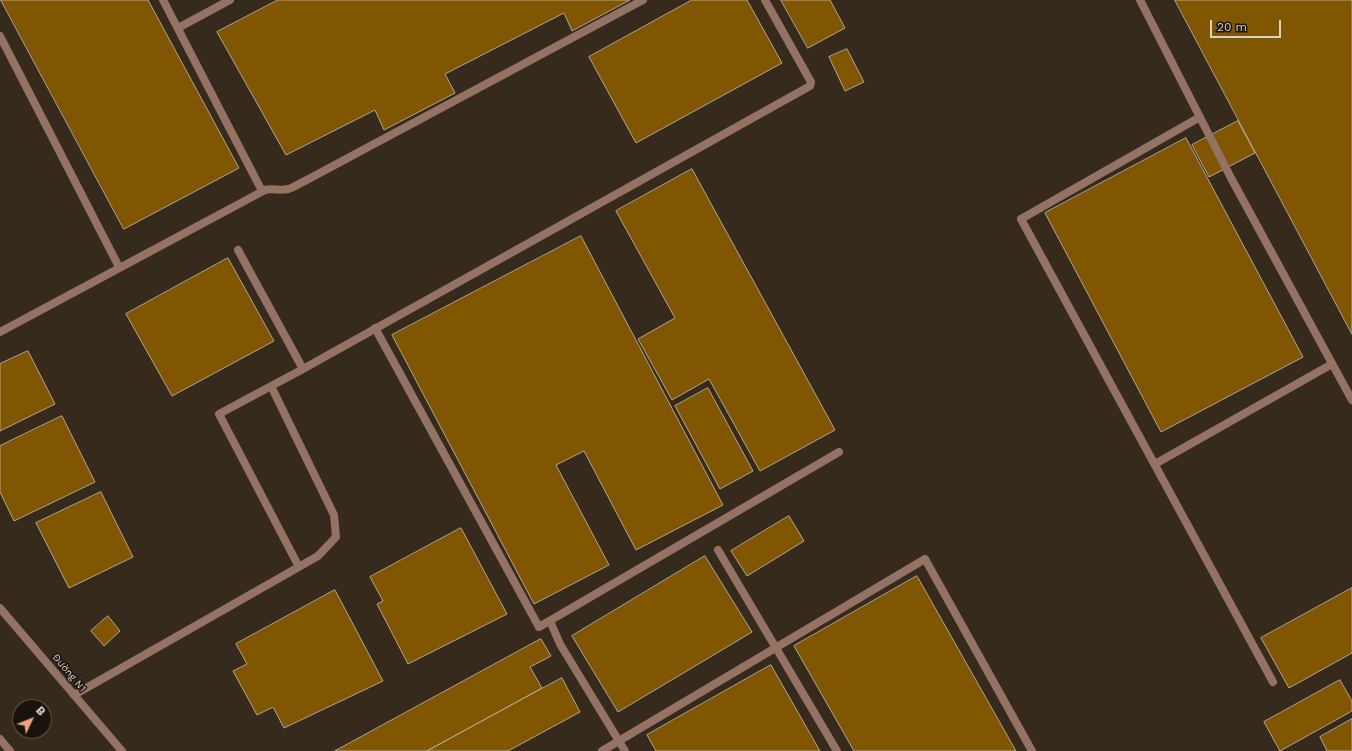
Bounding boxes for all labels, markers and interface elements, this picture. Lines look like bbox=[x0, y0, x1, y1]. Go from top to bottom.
scale bar bbox=[1212, 12, 1283, 38]
text: 20 m bbox=[1217, 20, 1247, 34]
street label: Đường N1 bbox=[50, 652, 88, 694]
north arrow bbox=[12, 699, 52, 739]
text: B bbox=[33, 704, 48, 718]

